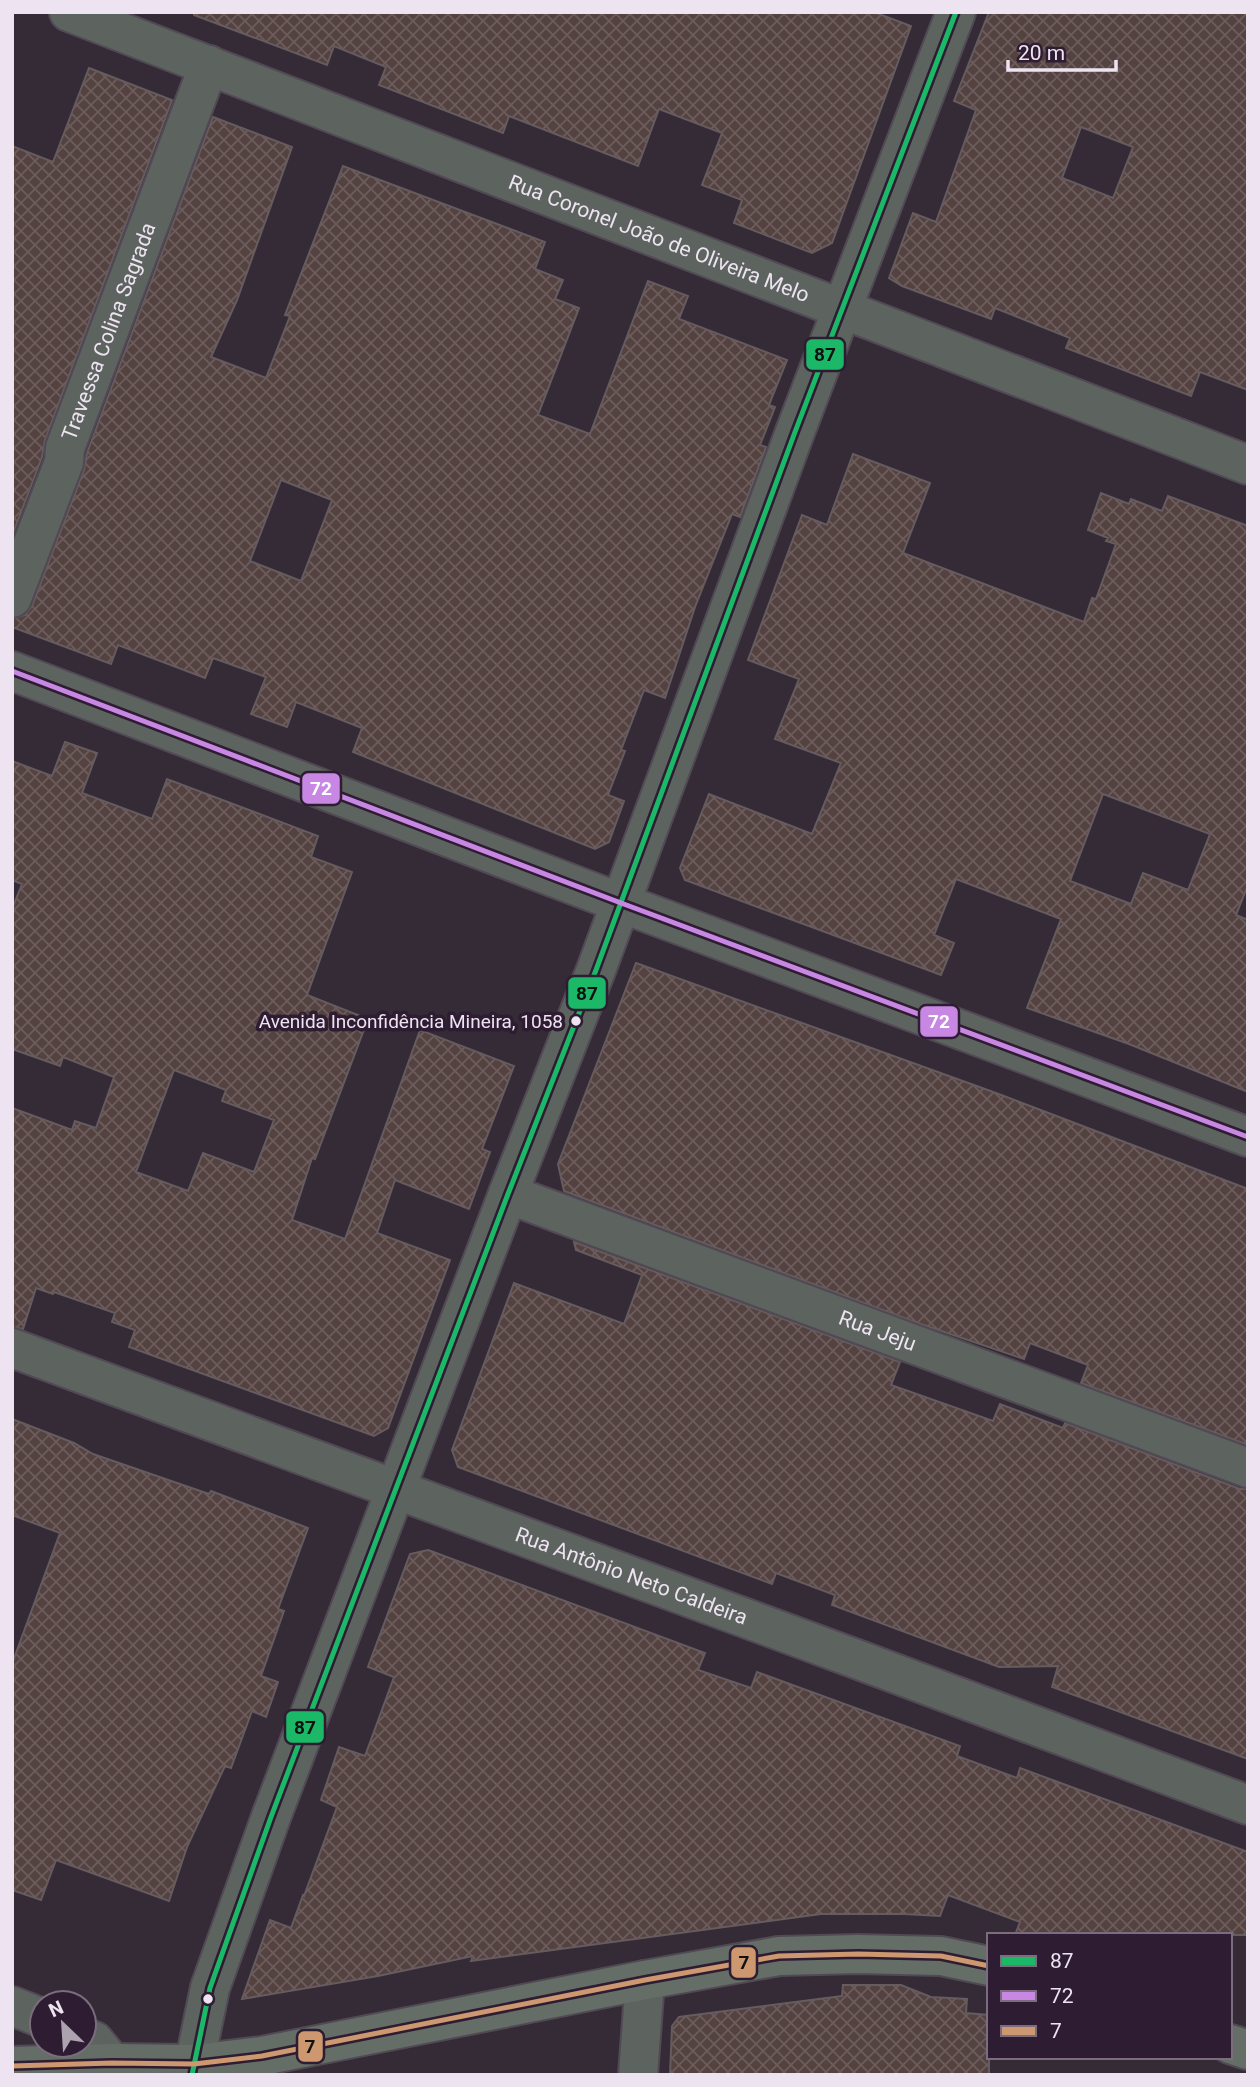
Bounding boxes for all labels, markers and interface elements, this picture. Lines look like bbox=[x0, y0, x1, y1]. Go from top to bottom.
scale bar bbox=[1008, 28, 1116, 72]
text: 20 m bbox=[1018, 41, 1065, 65]
street label: Rua Coronel João de Oliveira Melo bbox=[505, 170, 813, 307]
street label: Travessa Colina Sagrada bbox=[57, 219, 161, 444]
line badge: 87 bbox=[805, 338, 845, 371]
text: 87 bbox=[814, 343, 836, 366]
line badge: 72 bbox=[301, 772, 341, 805]
text: 72 bbox=[310, 777, 332, 800]
line badge: 87 bbox=[567, 976, 607, 1010]
text: 87 bbox=[576, 982, 598, 1005]
line badge: 72 bbox=[919, 1005, 959, 1038]
place label: Avenida Inconfidência Mineira, 1058 bbox=[259, 1010, 563, 1033]
text: 72 bbox=[928, 1010, 950, 1033]
marker: Avenida Inconfidência Mineira, 1058 bbox=[569, 1014, 583, 1028]
street label: Rua Jeju bbox=[836, 1306, 919, 1356]
street label: Rua Antônio Neto Caldeira bbox=[512, 1523, 751, 1630]
line badge: 87 bbox=[285, 1710, 325, 1744]
text: 87 bbox=[294, 1716, 316, 1739]
legend bbox=[987, 1933, 1232, 2059]
line badge: 7 bbox=[730, 1946, 757, 1979]
text: 87 bbox=[1050, 1949, 1074, 1973]
text: 7 bbox=[739, 1951, 750, 1974]
text: 72 bbox=[1050, 1984, 1074, 2008]
north arrow bbox=[28, 1989, 98, 2059]
unlabelled marker bbox=[201, 1992, 215, 2006]
text: N bbox=[45, 1996, 67, 2022]
text: 7 bbox=[1050, 2019, 1062, 2043]
line badge: 7 bbox=[297, 2030, 324, 2063]
text: 7 bbox=[305, 2035, 316, 2058]

